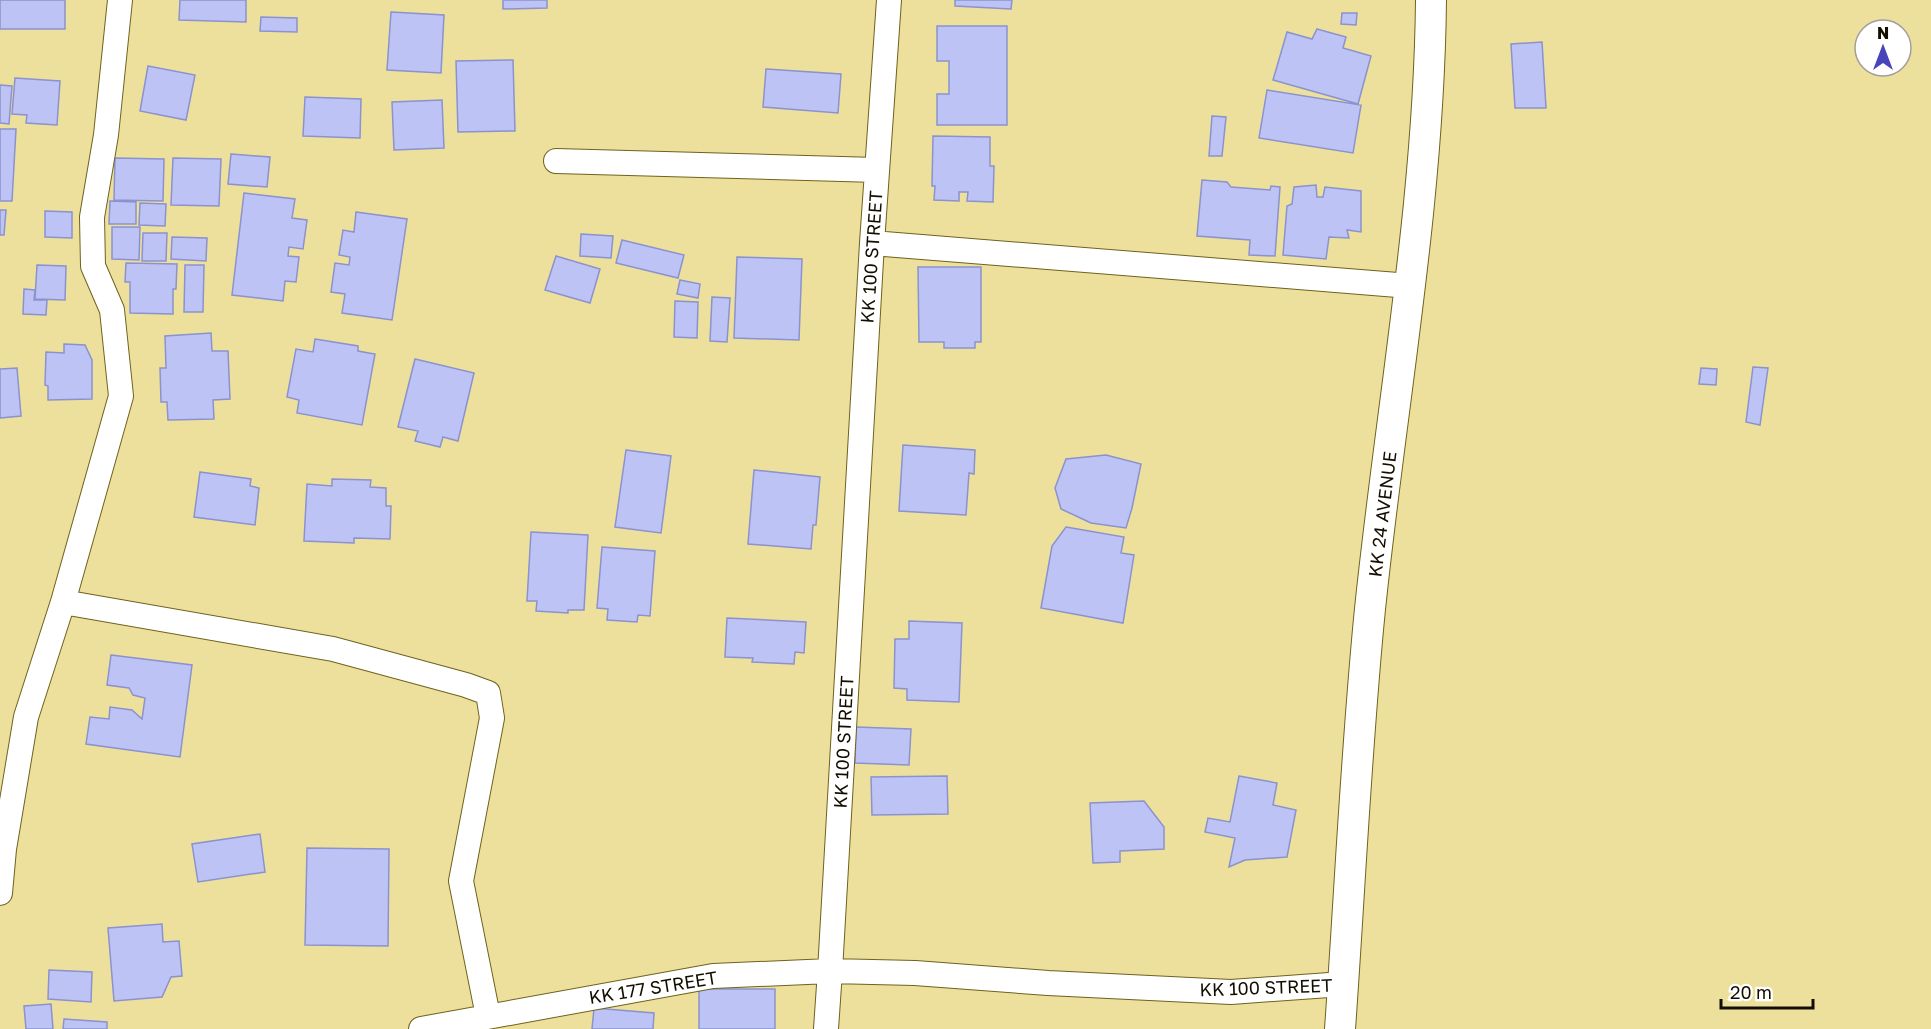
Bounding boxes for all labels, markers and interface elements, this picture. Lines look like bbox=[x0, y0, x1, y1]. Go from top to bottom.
north arrow bbox=[1853, 18, 1913, 78]
text: N bbox=[1877, 23, 1889, 43]
street label: KK 100 STREET bbox=[855, 190, 887, 324]
street label: KK 24 AVENUE bbox=[1363, 450, 1401, 578]
street label: KK 100 STREET bbox=[829, 675, 857, 809]
street label: KK 177 STREET bbox=[587, 966, 719, 1008]
scale bar bbox=[1721, 972, 1812, 1010]
street label: KK 100 STREET bbox=[1199, 974, 1333, 1000]
text: 20 m bbox=[1730, 981, 1772, 1003]

